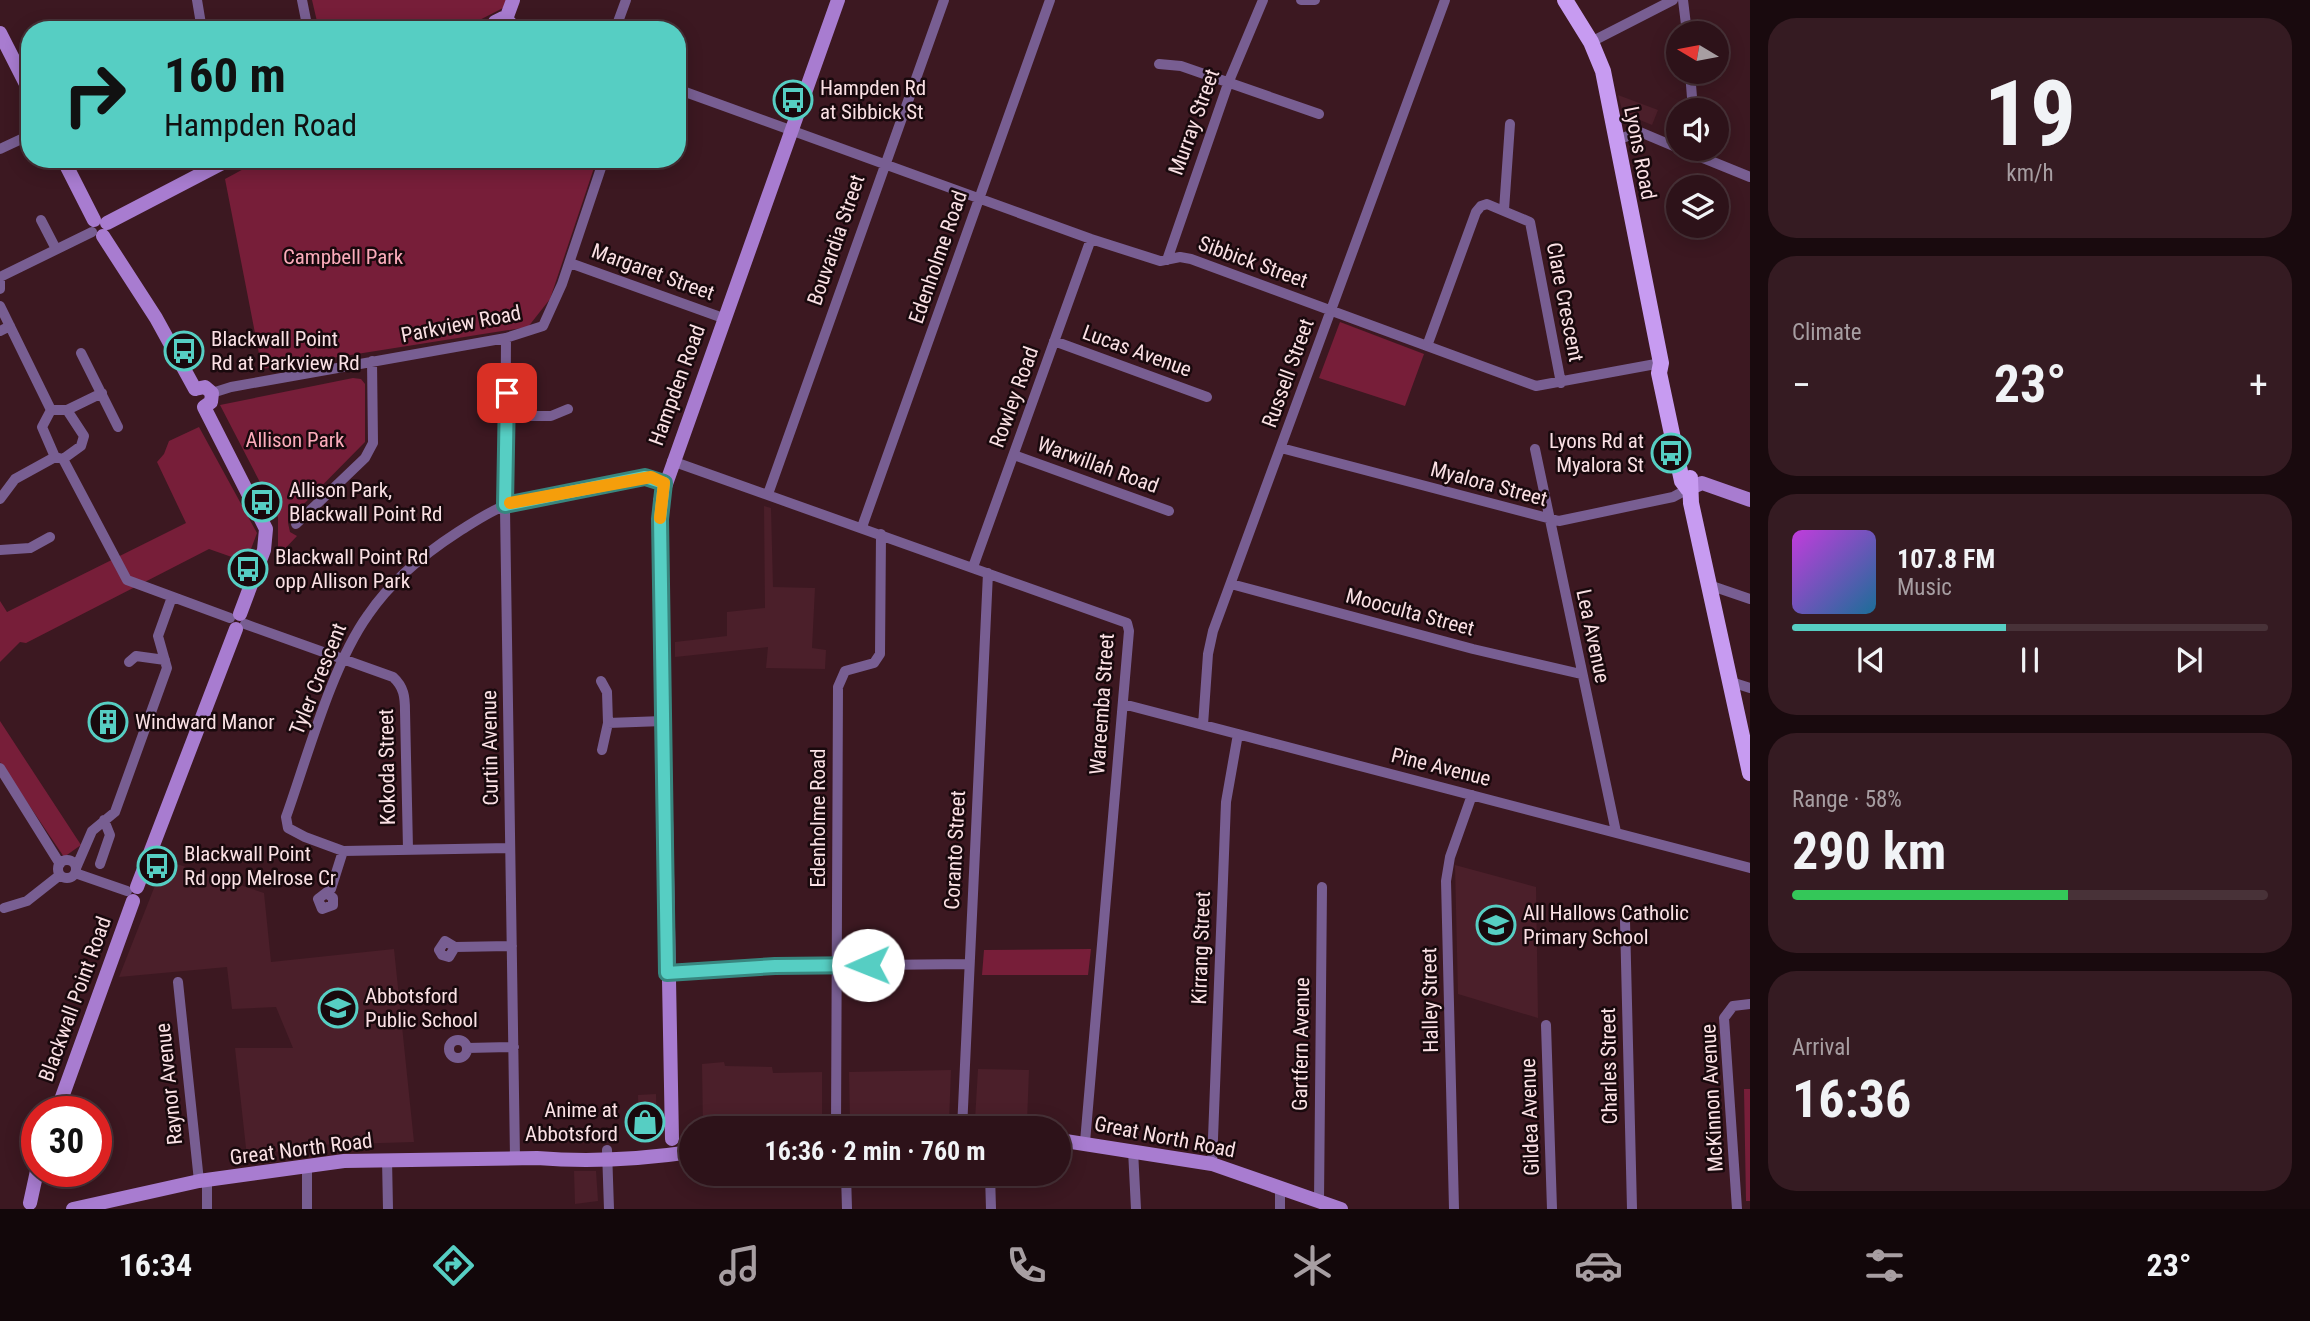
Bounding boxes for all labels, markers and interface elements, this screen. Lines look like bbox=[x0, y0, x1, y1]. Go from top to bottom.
north arrow bbox=[1666, 21, 1729, 84]
map controls bbox=[1666, 21, 1729, 238]
text: 160 m bbox=[164, 47, 286, 104]
icon: right bbox=[49, 49, 140, 140]
text: 19 bbox=[1984, 61, 2076, 167]
street label: Murray Street bbox=[1164, 66, 1224, 178]
place label: Hampden Rd at Sibbick St bbox=[820, 76, 926, 124]
bus stop icon: Hampden Rd at Sibbick St bbox=[772, 79, 814, 121]
button: sound bbox=[1666, 98, 1729, 161]
street label: Lyons Road bbox=[1619, 104, 1661, 202]
text: Hampden Road bbox=[164, 106, 357, 144]
text: km/h bbox=[2006, 160, 2054, 187]
street label: Bouvardia Street bbox=[802, 172, 870, 308]
button: layers bbox=[1666, 175, 1729, 238]
street label: Edenholme Road bbox=[904, 187, 972, 327]
street label: Sibbick Street bbox=[1195, 231, 1311, 293]
street label: Margaret Street bbox=[588, 239, 718, 305]
street label: Clare Crescent bbox=[1542, 240, 1588, 364]
park label: Campbell Park bbox=[283, 245, 404, 269]
street label: Parkview Road bbox=[399, 301, 523, 347]
street label: Russell Street bbox=[1257, 315, 1319, 431]
text: Climate bbox=[1792, 319, 1862, 346]
street label: Lucas Avenue bbox=[1079, 320, 1195, 382]
street label: Hampden Road bbox=[644, 321, 710, 449]
place label: Blackwall Point Rd at Parkview Rd bbox=[211, 327, 360, 375]
bus stop icon: Blackwall Point Rd at Parkview Rd bbox=[163, 330, 205, 372]
street label: Rowley Road bbox=[985, 343, 1043, 451]
text: 23° bbox=[1994, 354, 2066, 415]
pin bbox=[477, 363, 537, 423]
text: − bbox=[1792, 363, 1811, 407]
text: + bbox=[2249, 363, 2268, 407]
icon: arrive bbox=[488, 374, 526, 412]
park label: Allison Park bbox=[245, 428, 345, 452]
place label: Lyons Rd at Myalora St bbox=[1549, 429, 1644, 477]
street label: Warwillah Road bbox=[1034, 432, 1162, 498]
bus stop icon: Lyons Rd at Myalora St bbox=[1650, 432, 1692, 474]
street label: Myalora Street bbox=[1428, 457, 1550, 511]
place label: Allison Park, Blackwall Point Rd bbox=[289, 478, 442, 526]
bus stop icon: Allison Park, Blackwall Point Rd bbox=[241, 481, 283, 523]
text: 107.8 FM bbox=[1897, 544, 1995, 574]
place label: Blackwall Point Rd opp Allison Park bbox=[275, 545, 428, 593]
bus stop icon: Blackwall Point Rd opp Allison Park bbox=[227, 548, 269, 590]
text: Music bbox=[1897, 574, 1952, 601]
street label: Mooculta Street bbox=[1343, 583, 1477, 641]
street label: Lea Avenue bbox=[1571, 587, 1615, 685]
street label: Tyler Crescent bbox=[285, 620, 351, 738]
street label: Wareemba Street bbox=[1085, 632, 1119, 776]
icon: previous bbox=[1852, 641, 1890, 679]
icon: pause bbox=[2011, 641, 2049, 679]
icon: next bbox=[2170, 641, 2208, 679]
street label: Curtin Avenue bbox=[477, 690, 503, 806]
building icon: Windward Manor bbox=[87, 701, 129, 743]
street label: Kokoda Street bbox=[374, 709, 400, 825]
place label: Windward Manor bbox=[135, 710, 275, 734]
street label: Pine Avenue bbox=[1389, 743, 1493, 791]
street label: Edenholme Road bbox=[806, 749, 830, 887]
text: Range · 58% bbox=[1792, 786, 1902, 813]
street label: Coranto Street bbox=[940, 790, 970, 910]
text: 290 km bbox=[1792, 821, 1946, 882]
place label: Blackwall Point Rd opp Melrose Cr bbox=[184, 842, 336, 890]
bus stop icon: Blackwall Point Rd opp Melrose Cr bbox=[136, 845, 178, 887]
street label: Kirrang Street bbox=[1187, 891, 1215, 1005]
place label: All Hallows Catholic Primary School bbox=[1523, 901, 1689, 949]
school or university icon: All Hallows Catholic Primary School bbox=[1475, 904, 1517, 946]
street label: Blackwall Point Road bbox=[34, 913, 116, 1085]
position arrow bbox=[831, 928, 905, 1002]
street label: Halley Street bbox=[1417, 947, 1443, 1053]
street label: Gartfern Avenue bbox=[1288, 977, 1314, 1111]
place label: Abbotsford Public School bbox=[365, 984, 478, 1032]
school or university icon: Abbotsford Public School bbox=[317, 987, 359, 1029]
street label: Charles Street bbox=[1596, 1007, 1622, 1125]
street label: Raynor Avenue bbox=[151, 1022, 187, 1146]
street label: McKinnon Avenue bbox=[1696, 1023, 1728, 1173]
text: Arrival bbox=[1792, 1034, 1851, 1061]
street label: Gildea Avenue bbox=[1516, 1058, 1544, 1176]
text: 16:36 bbox=[1792, 1069, 1911, 1130]
speed limit sign: 30 bbox=[21, 1096, 112, 1187]
place label: Anime at Abbotsford bbox=[525, 1098, 618, 1146]
shop icon: Anime at Abbotsford bbox=[624, 1101, 666, 1143]
street label: Great North Road bbox=[1092, 1112, 1238, 1162]
street label: Great North Road bbox=[228, 1128, 374, 1170]
text: 16:36 · 2 min · 760 m bbox=[765, 1136, 985, 1166]
icon: directions bbox=[429, 1241, 478, 1290]
icon: music bbox=[715, 1241, 764, 1290]
icon: phone bbox=[1002, 1241, 1051, 1290]
icon: climate bbox=[1288, 1241, 1337, 1290]
icon: car bbox=[1574, 1241, 1623, 1290]
icon: filters bbox=[1860, 1241, 1909, 1290]
text: 16:34 bbox=[119, 1246, 192, 1284]
text: 23° bbox=[2147, 1246, 2191, 1284]

